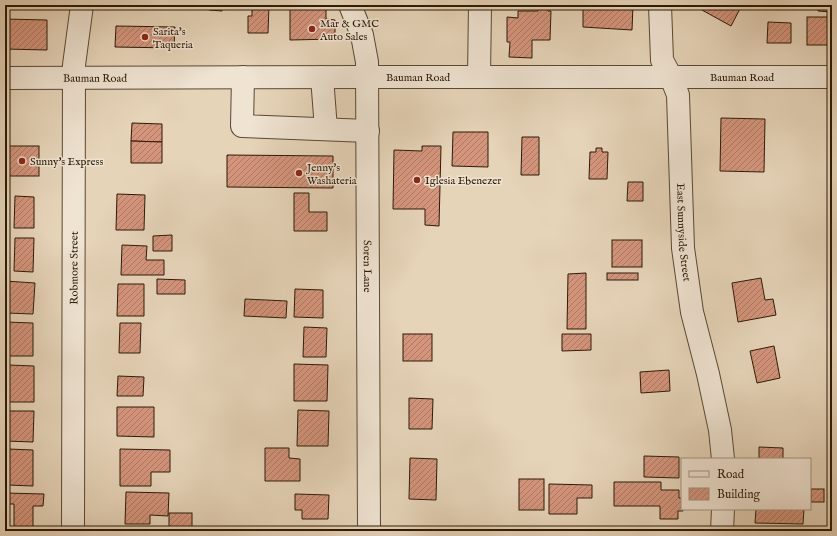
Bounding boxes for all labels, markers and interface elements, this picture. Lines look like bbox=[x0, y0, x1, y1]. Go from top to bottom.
place label: Mar & GMC Auto Sales bbox=[319, 17, 379, 44]
marker: Mar & GMC Auto Sales bbox=[307, 24, 317, 34]
place label: Sarita's Taqueria bbox=[153, 25, 193, 52]
marker: Sarita's Taqueria bbox=[140, 32, 150, 42]
street label: Bauman Road bbox=[386, 71, 450, 85]
street label: Bauman Road bbox=[710, 71, 774, 85]
street label: Bauman Road bbox=[63, 72, 127, 86]
place label: Sunny's Express bbox=[30, 155, 103, 169]
marker: Sunny's Express bbox=[17, 156, 27, 166]
place label: Jenny's Washateria bbox=[305, 161, 357, 188]
marker: Jenny's Washateria bbox=[294, 168, 304, 178]
place label: Iglesia Ebenezer bbox=[425, 174, 501, 188]
marker: Iglesia Ebenezer bbox=[412, 175, 422, 185]
street label: East Sunnyside Street bbox=[673, 183, 694, 283]
street label: Robmore Street bbox=[67, 231, 82, 305]
street label: Soren Lane bbox=[360, 240, 374, 292]
legend bbox=[681, 458, 811, 510]
text: Road bbox=[717, 467, 745, 482]
text: Building bbox=[717, 487, 761, 502]

